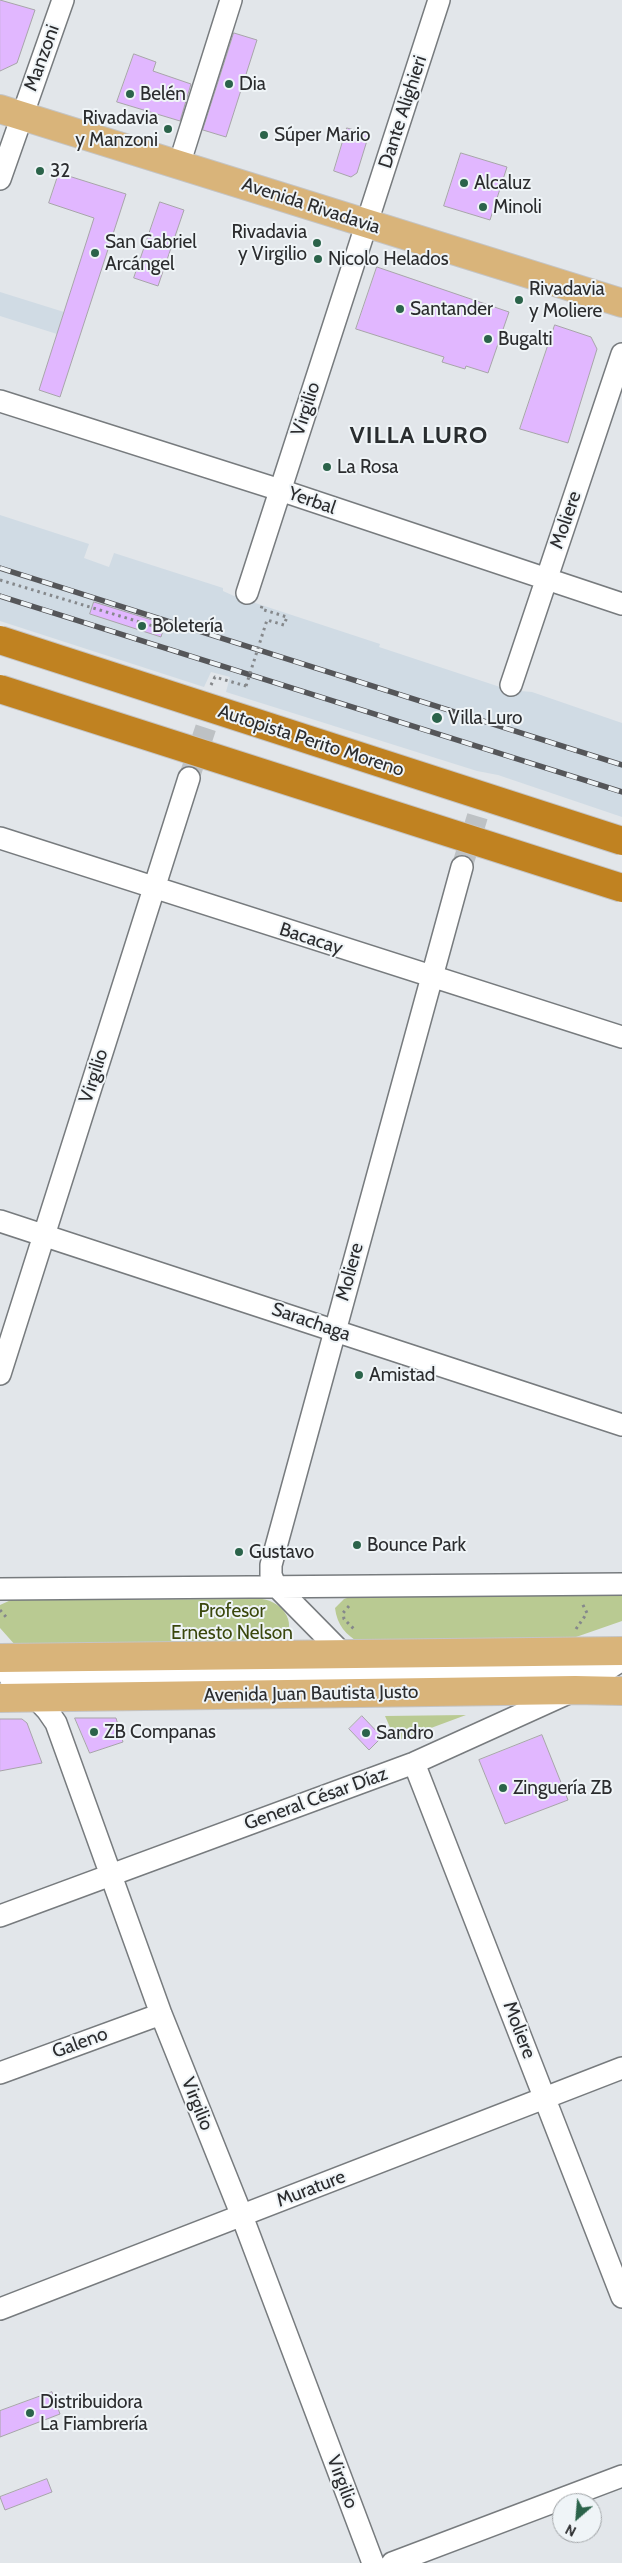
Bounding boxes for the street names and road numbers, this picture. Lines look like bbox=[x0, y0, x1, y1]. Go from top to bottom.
street label: Manzoni bbox=[20, 22, 64, 94]
street label: Dante Alighieri bbox=[374, 53, 432, 171]
street label: Avenida Rivadavia bbox=[239, 173, 383, 239]
street label: Virgilio bbox=[287, 379, 325, 439]
street label: Yerbal bbox=[285, 482, 339, 520]
street label: Moliere bbox=[546, 488, 586, 552]
street label: Autopista Perito Moreno bbox=[215, 700, 407, 782]
street label: Bacacay bbox=[276, 918, 346, 960]
street label: Virgilio bbox=[75, 1046, 113, 1106]
street label: Moliere bbox=[331, 1240, 369, 1304]
street label: Sarachaga bbox=[269, 1298, 353, 1346]
street label: Avenida Juan Bautista Justo bbox=[203, 1681, 419, 1707]
street label: General César Díaz bbox=[241, 1763, 391, 1835]
street label: Moliere bbox=[498, 1998, 540, 2062]
street label: Galeno bbox=[49, 2023, 111, 2063]
street label: Virgilio bbox=[176, 2074, 218, 2134]
street label: Murature bbox=[273, 2165, 349, 2213]
street label: Virgilio bbox=[321, 2452, 363, 2512]

